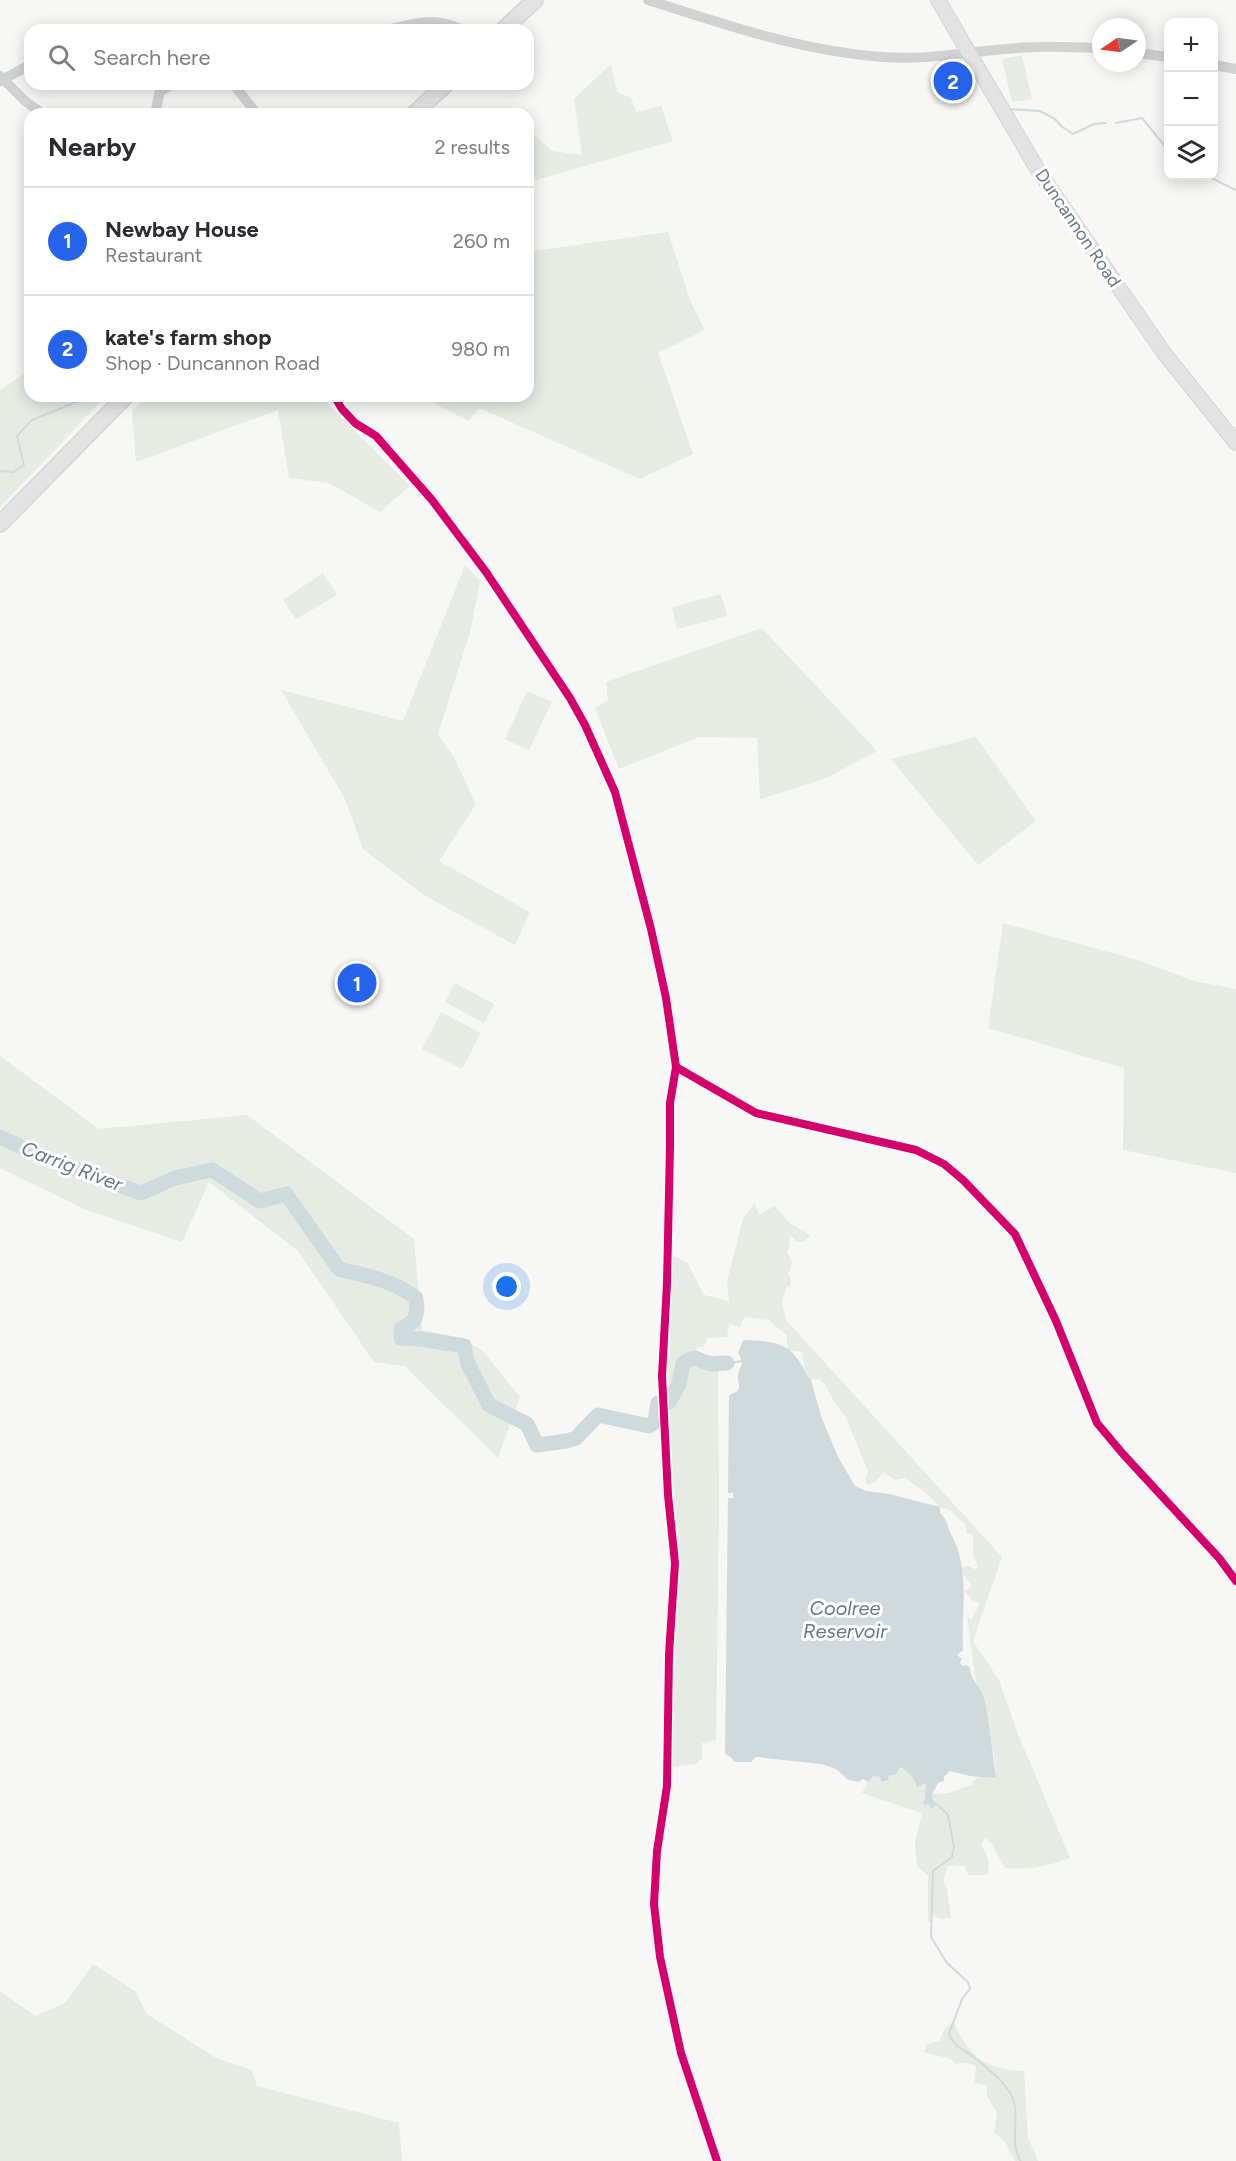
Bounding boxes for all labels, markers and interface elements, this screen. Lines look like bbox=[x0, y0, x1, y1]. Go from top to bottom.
north arrow bbox=[1092, 18, 1146, 72]
map controls bbox=[1164, 18, 1218, 180]
button: + bbox=[1164, 18, 1218, 72]
search box bbox=[24, 24, 534, 90]
icon: search bbox=[45, 41, 78, 74]
text: Search here bbox=[93, 44, 211, 71]
pin: 2 bbox=[934, 58, 972, 104]
button: − bbox=[1164, 72, 1218, 126]
button: layers bbox=[1164, 126, 1218, 180]
text: Nearby bbox=[48, 131, 136, 163]
text: 2 results bbox=[434, 135, 510, 159]
street label: Duncannon Road bbox=[1030, 165, 1126, 291]
text: Newbay House bbox=[105, 216, 259, 243]
text: 1 bbox=[63, 229, 72, 253]
text: 260 m bbox=[453, 229, 510, 253]
text: Restaurant bbox=[105, 243, 202, 267]
text: kate's farm shop bbox=[105, 324, 271, 351]
text: 2 bbox=[62, 337, 73, 361]
text: 980 m bbox=[452, 337, 510, 361]
text: Shop · Duncannon Road bbox=[105, 351, 320, 375]
pin: 1 bbox=[338, 960, 376, 1006]
water label: Carrig River bbox=[18, 1136, 127, 1197]
your location bbox=[492, 1272, 521, 1301]
water label: Coolree Reservoir bbox=[803, 1596, 888, 1643]

